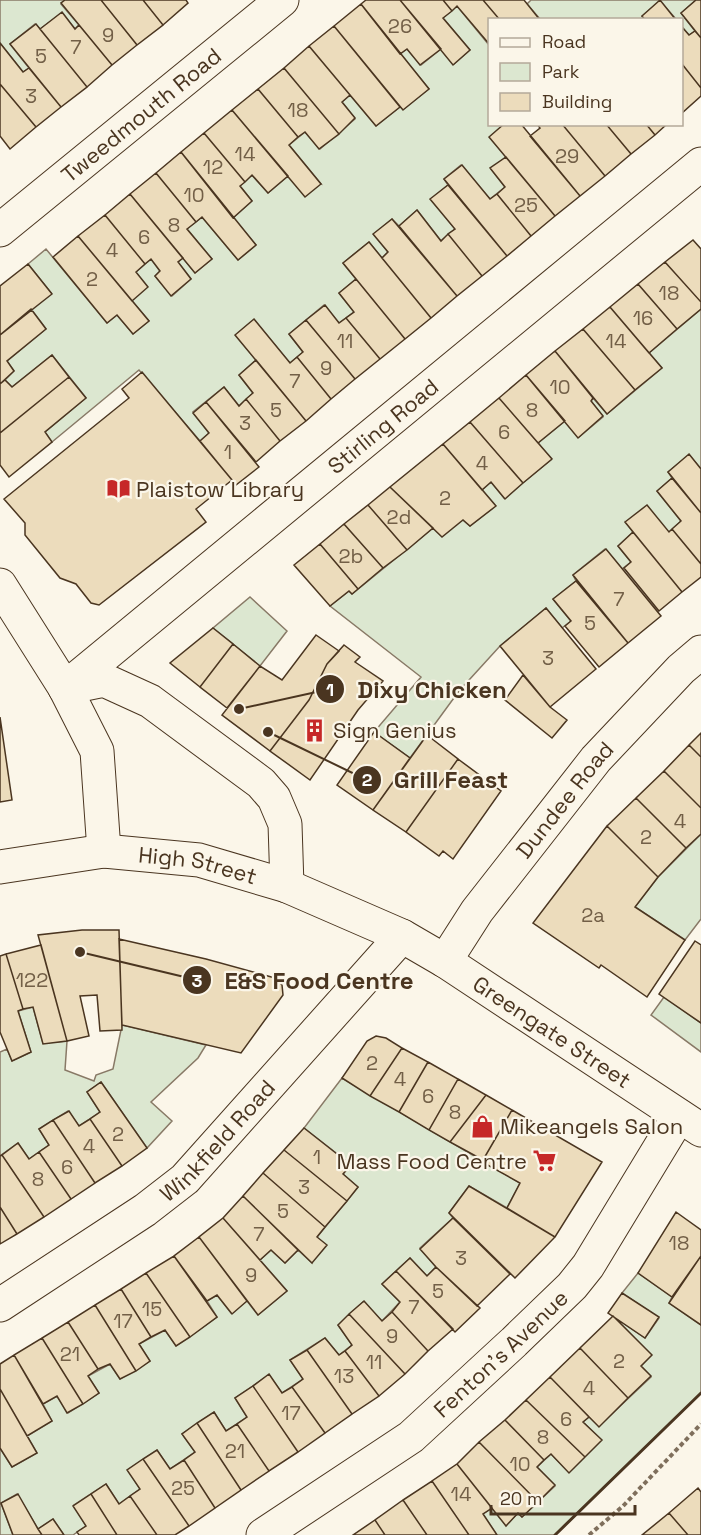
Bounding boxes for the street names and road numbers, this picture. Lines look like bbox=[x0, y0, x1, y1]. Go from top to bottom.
street label: Tweedmouth Road bbox=[55, 41, 227, 188]
street label: Stirling Road bbox=[322, 372, 444, 480]
street label: Dundee Road bbox=[510, 735, 619, 864]
street label: High Street bbox=[137, 840, 260, 890]
street label: Greengate Street bbox=[468, 969, 637, 1094]
street label: Winkfield Road bbox=[154, 1074, 281, 1207]
street label: Fenton's Avenue bbox=[427, 1284, 574, 1423]

